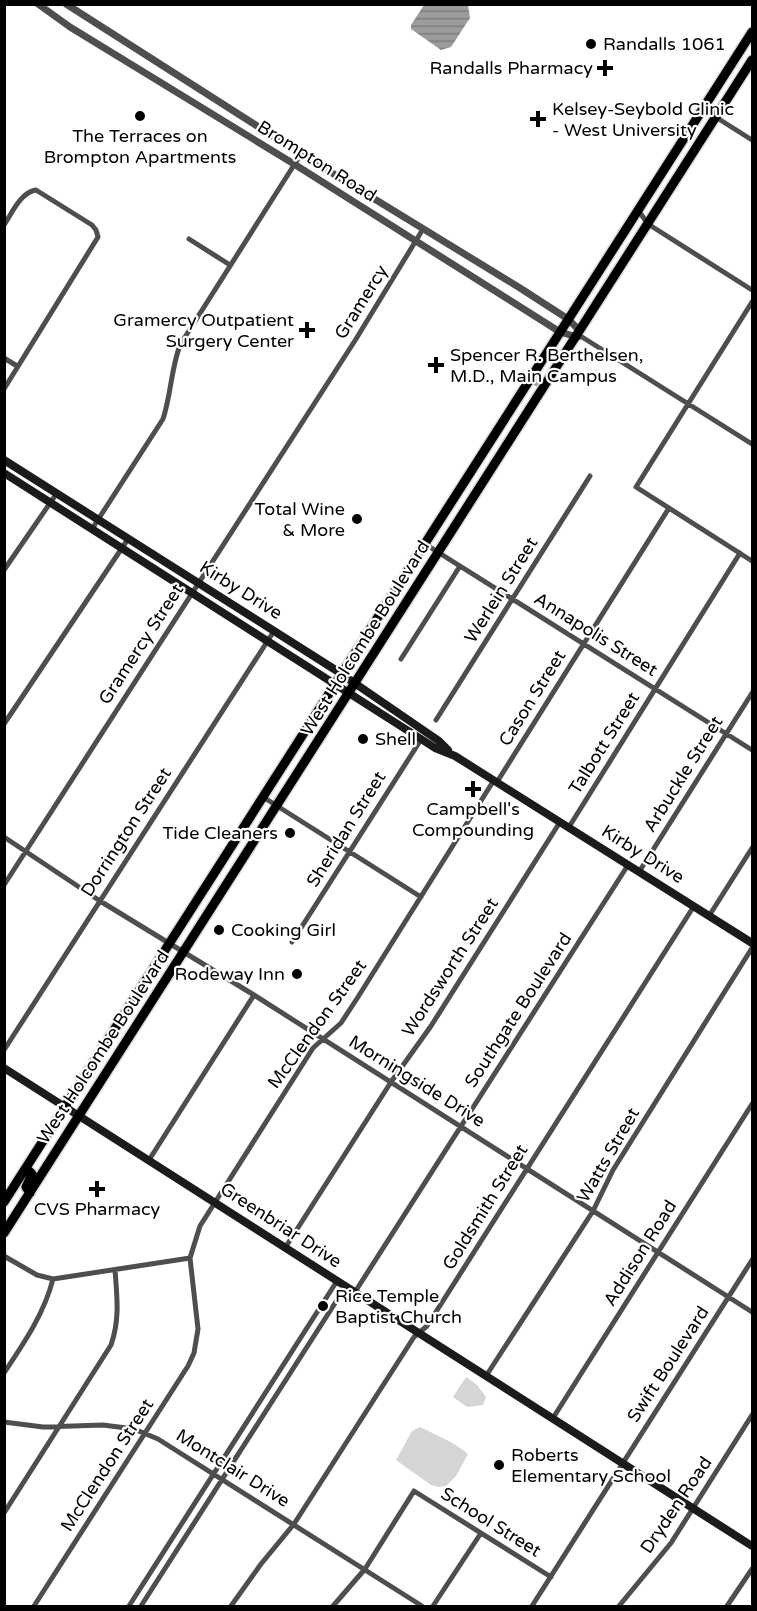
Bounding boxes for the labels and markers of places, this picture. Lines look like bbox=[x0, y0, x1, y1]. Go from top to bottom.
place label: Randalls 1061 bbox=[603, 33, 726, 55]
marker: Randalls 1061 bbox=[584, 37, 598, 51]
place label: Randalls Pharmacy bbox=[429, 57, 593, 79]
marker: Randalls Pharmacy bbox=[598, 61, 612, 75]
place label: Kelsey-Seybold Clinic - West University bbox=[552, 98, 734, 141]
marker: The Terraces on Brompton Apartments bbox=[133, 109, 147, 123]
marker: Kelsey-Seybold Clinic - West University bbox=[529, 110, 547, 128]
place label: The Terraces on Brompton Apartments bbox=[44, 125, 236, 168]
place label: Gramercy Outpatient Surgery Center bbox=[113, 309, 294, 352]
marker: Gramercy Outpatient Surgery Center bbox=[298, 321, 316, 339]
place label: Spencer R. Berthelsen, M.D., Main Campus bbox=[450, 344, 643, 387]
marker: Spencer R. Berthelsen, M.D., Main Campus bbox=[427, 356, 445, 374]
place label: Total Wine & More bbox=[255, 498, 345, 541]
marker: Total Wine & More bbox=[350, 512, 364, 526]
place label: Shell bbox=[375, 728, 416, 750]
marker: Shell bbox=[356, 732, 370, 746]
marker: Campbell's Compounding bbox=[466, 782, 480, 796]
place label: Campbell's Compounding bbox=[412, 798, 534, 841]
place label: Tide Cleaners bbox=[163, 822, 278, 844]
marker: Tide Cleaners bbox=[283, 826, 297, 840]
place label: Cooking Girl bbox=[231, 919, 336, 941]
marker: Cooking Girl bbox=[212, 923, 226, 937]
place label: Rodeway Inn bbox=[174, 963, 285, 985]
marker: Rodeway Inn bbox=[290, 967, 304, 981]
marker: CVS Pharmacy bbox=[90, 1182, 104, 1196]
place label: CVS Pharmacy bbox=[34, 1198, 161, 1220]
place label: Rice Temple Baptist Church bbox=[335, 1285, 462, 1328]
marker: Rice Temple Baptist Church bbox=[316, 1299, 330, 1313]
place label: Roberts Elementary School bbox=[511, 1444, 671, 1487]
marker: Roberts Elementary School bbox=[492, 1458, 506, 1472]

